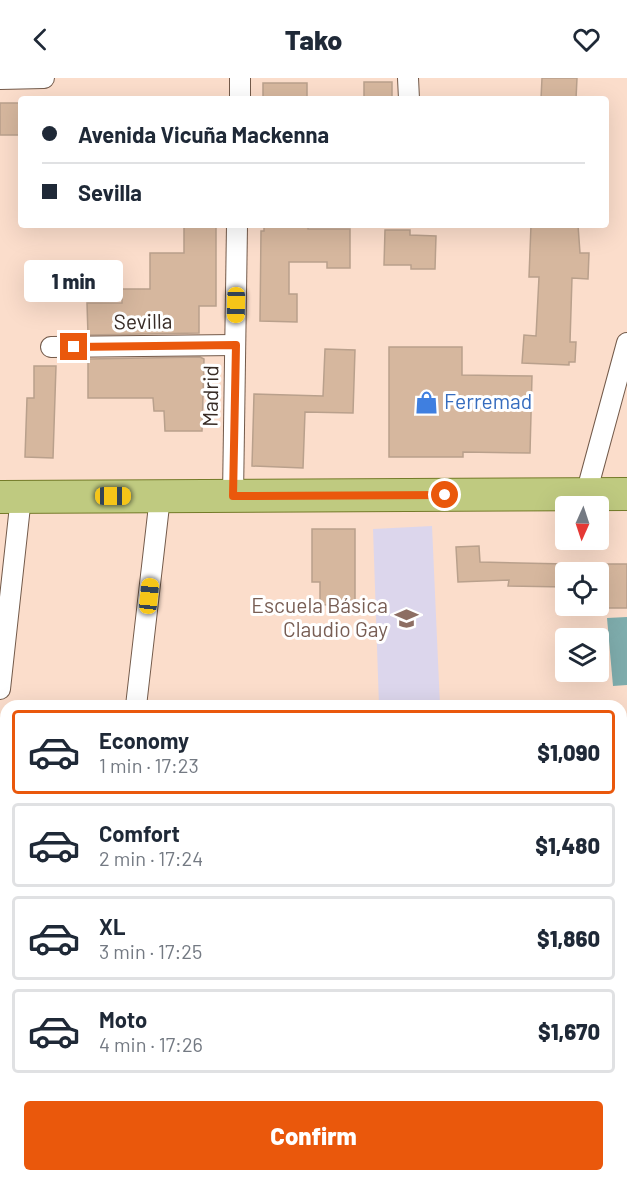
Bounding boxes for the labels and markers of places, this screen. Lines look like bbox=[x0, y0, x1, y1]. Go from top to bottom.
place label: Ferremad bbox=[444, 388, 532, 413]
shop icon: Ferremad bbox=[413, 389, 439, 415]
place label: Escuela Básica Claudio Gay bbox=[251, 592, 388, 641]
school or university icon: Escuela Básica Claudio Gay bbox=[393, 605, 419, 631]

